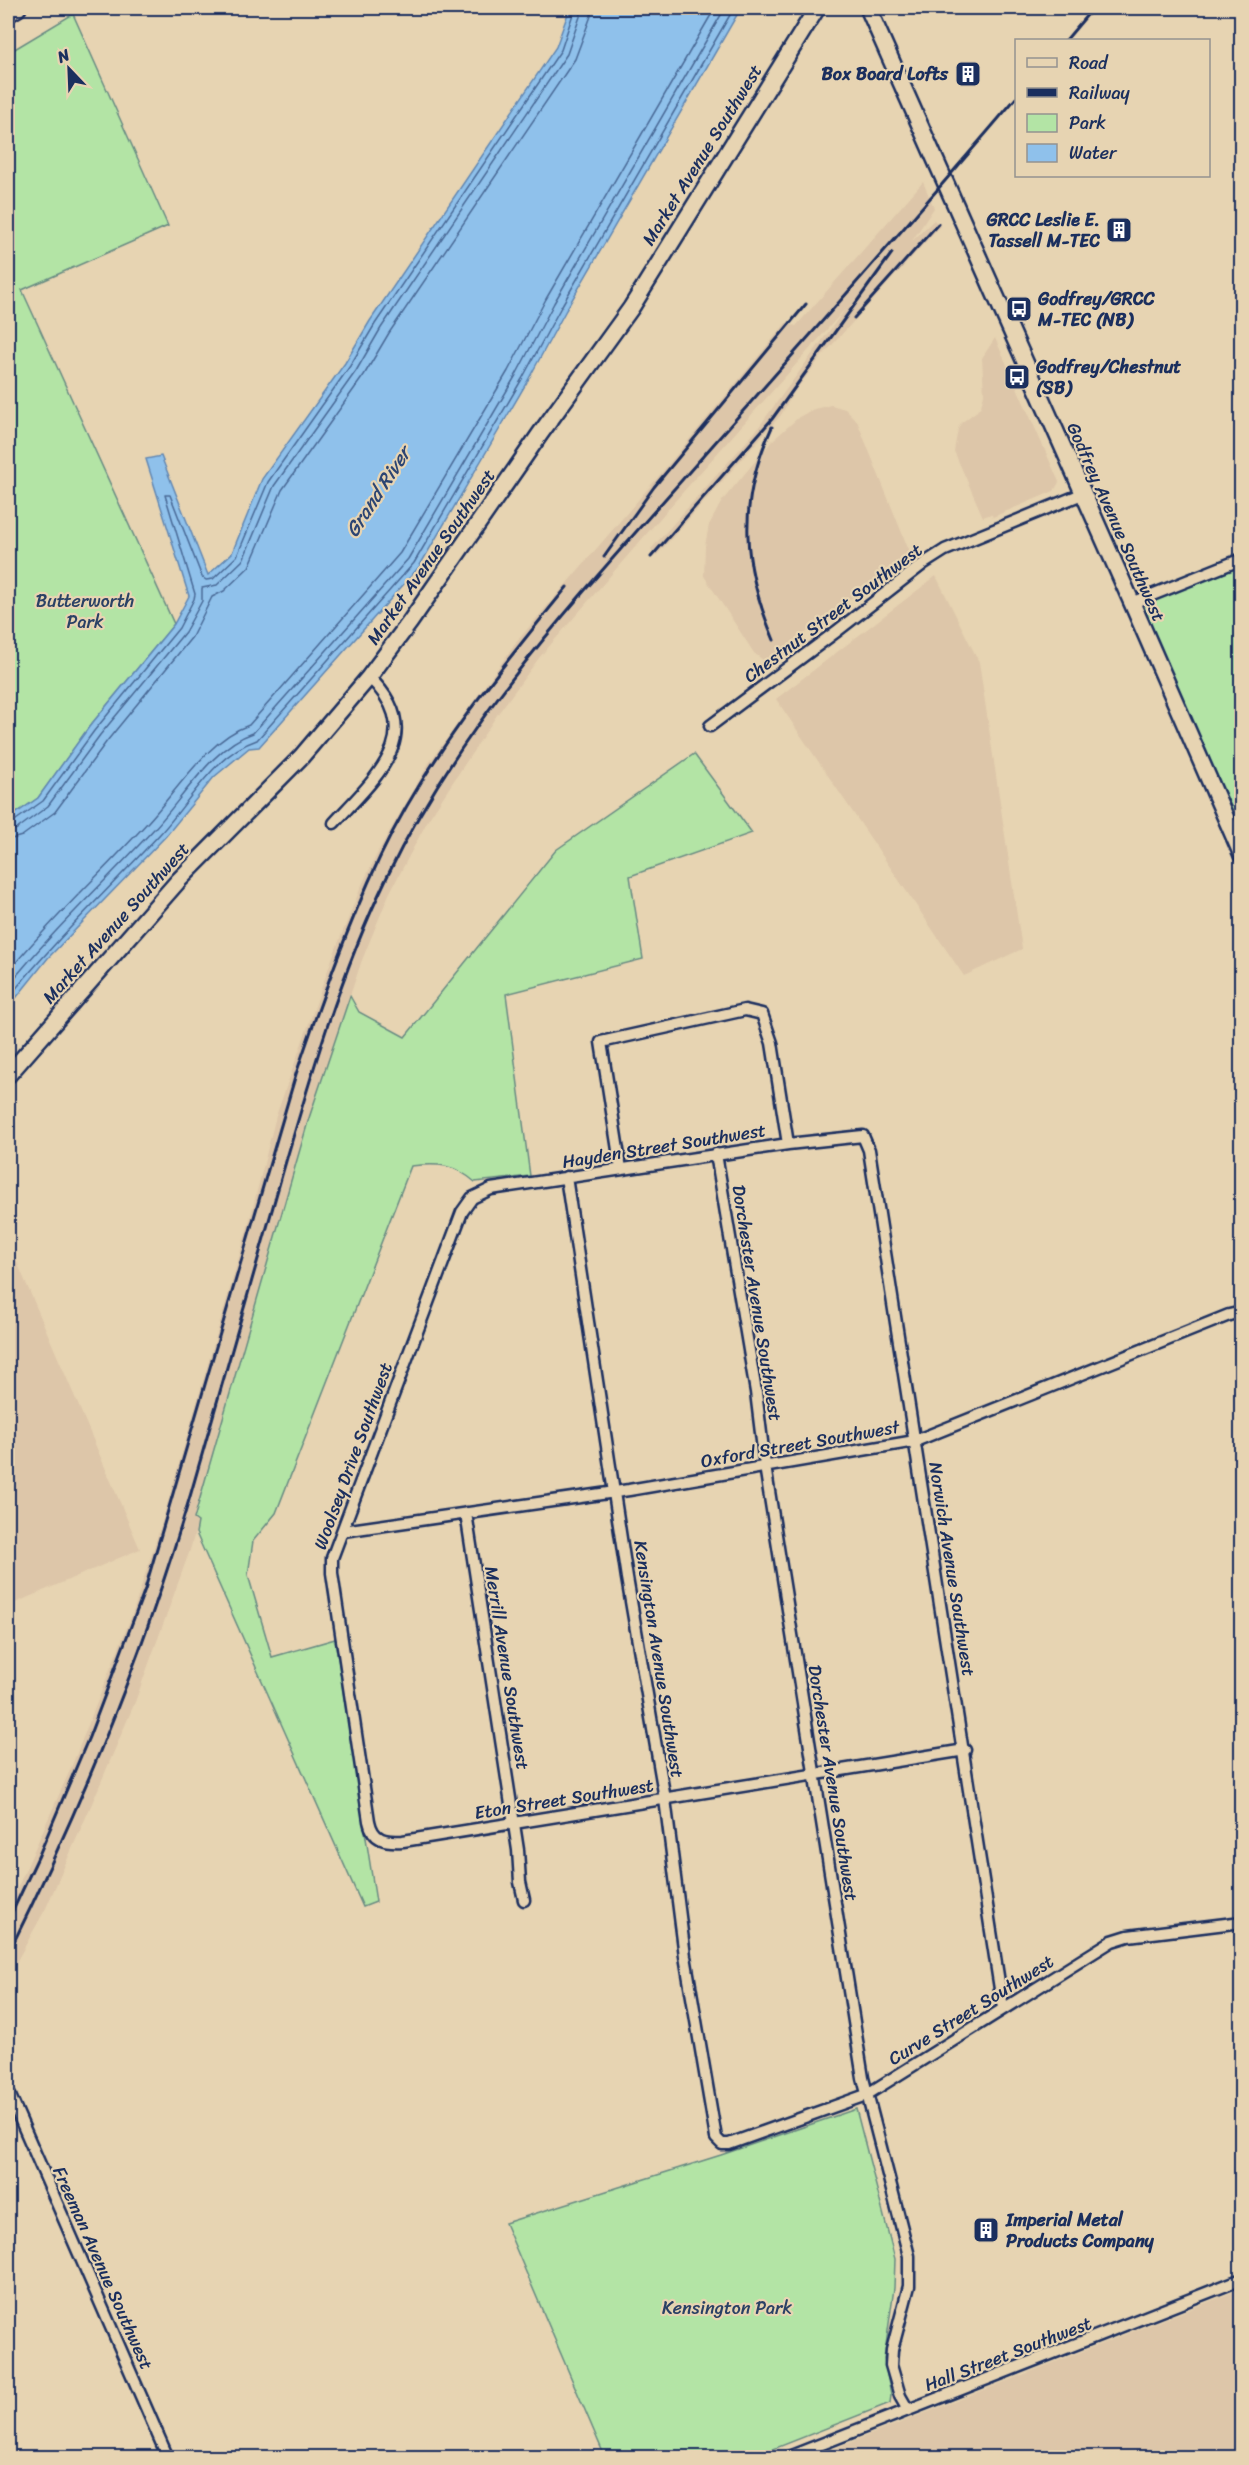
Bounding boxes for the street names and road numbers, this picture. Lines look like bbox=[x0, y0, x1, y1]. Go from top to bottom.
street label: Market Avenue Southwest bbox=[633, 58, 771, 252]
street label: Godfrey Avenue Southwest bbox=[1058, 417, 1174, 627]
street label: Market Avenue Southwest bbox=[358, 462, 504, 652]
street label: Chestnut Street Southwest bbox=[737, 535, 930, 691]
street label: Market Avenue Southwest bbox=[34, 835, 198, 1011]
street label: Hayden Street Southwest bbox=[560, 1114, 768, 1178]
street label: Dorchester Avenue Southwest bbox=[723, 1183, 791, 1423]
street label: Woolsey Drive Southwest bbox=[304, 1358, 402, 1554]
street label: Oxford Street Southwest bbox=[698, 1411, 903, 1477]
street label: Norwich Avenue Southwest bbox=[919, 1459, 985, 1679]
street label: Kensington Avenue Southwest bbox=[624, 1538, 694, 1780]
street label: Merrill Avenue Southwest bbox=[475, 1564, 539, 1772]
street label: Dorchester Avenue Southwest bbox=[799, 1663, 867, 1903]
street label: Eton Street Southwest bbox=[472, 1769, 656, 1829]
street label: Curve Street Southwest bbox=[882, 1946, 1060, 2074]
street label: Freeman Avenue Southwest bbox=[44, 2161, 162, 2375]
street label: Hall Street Southwest bbox=[920, 2307, 1097, 2401]

